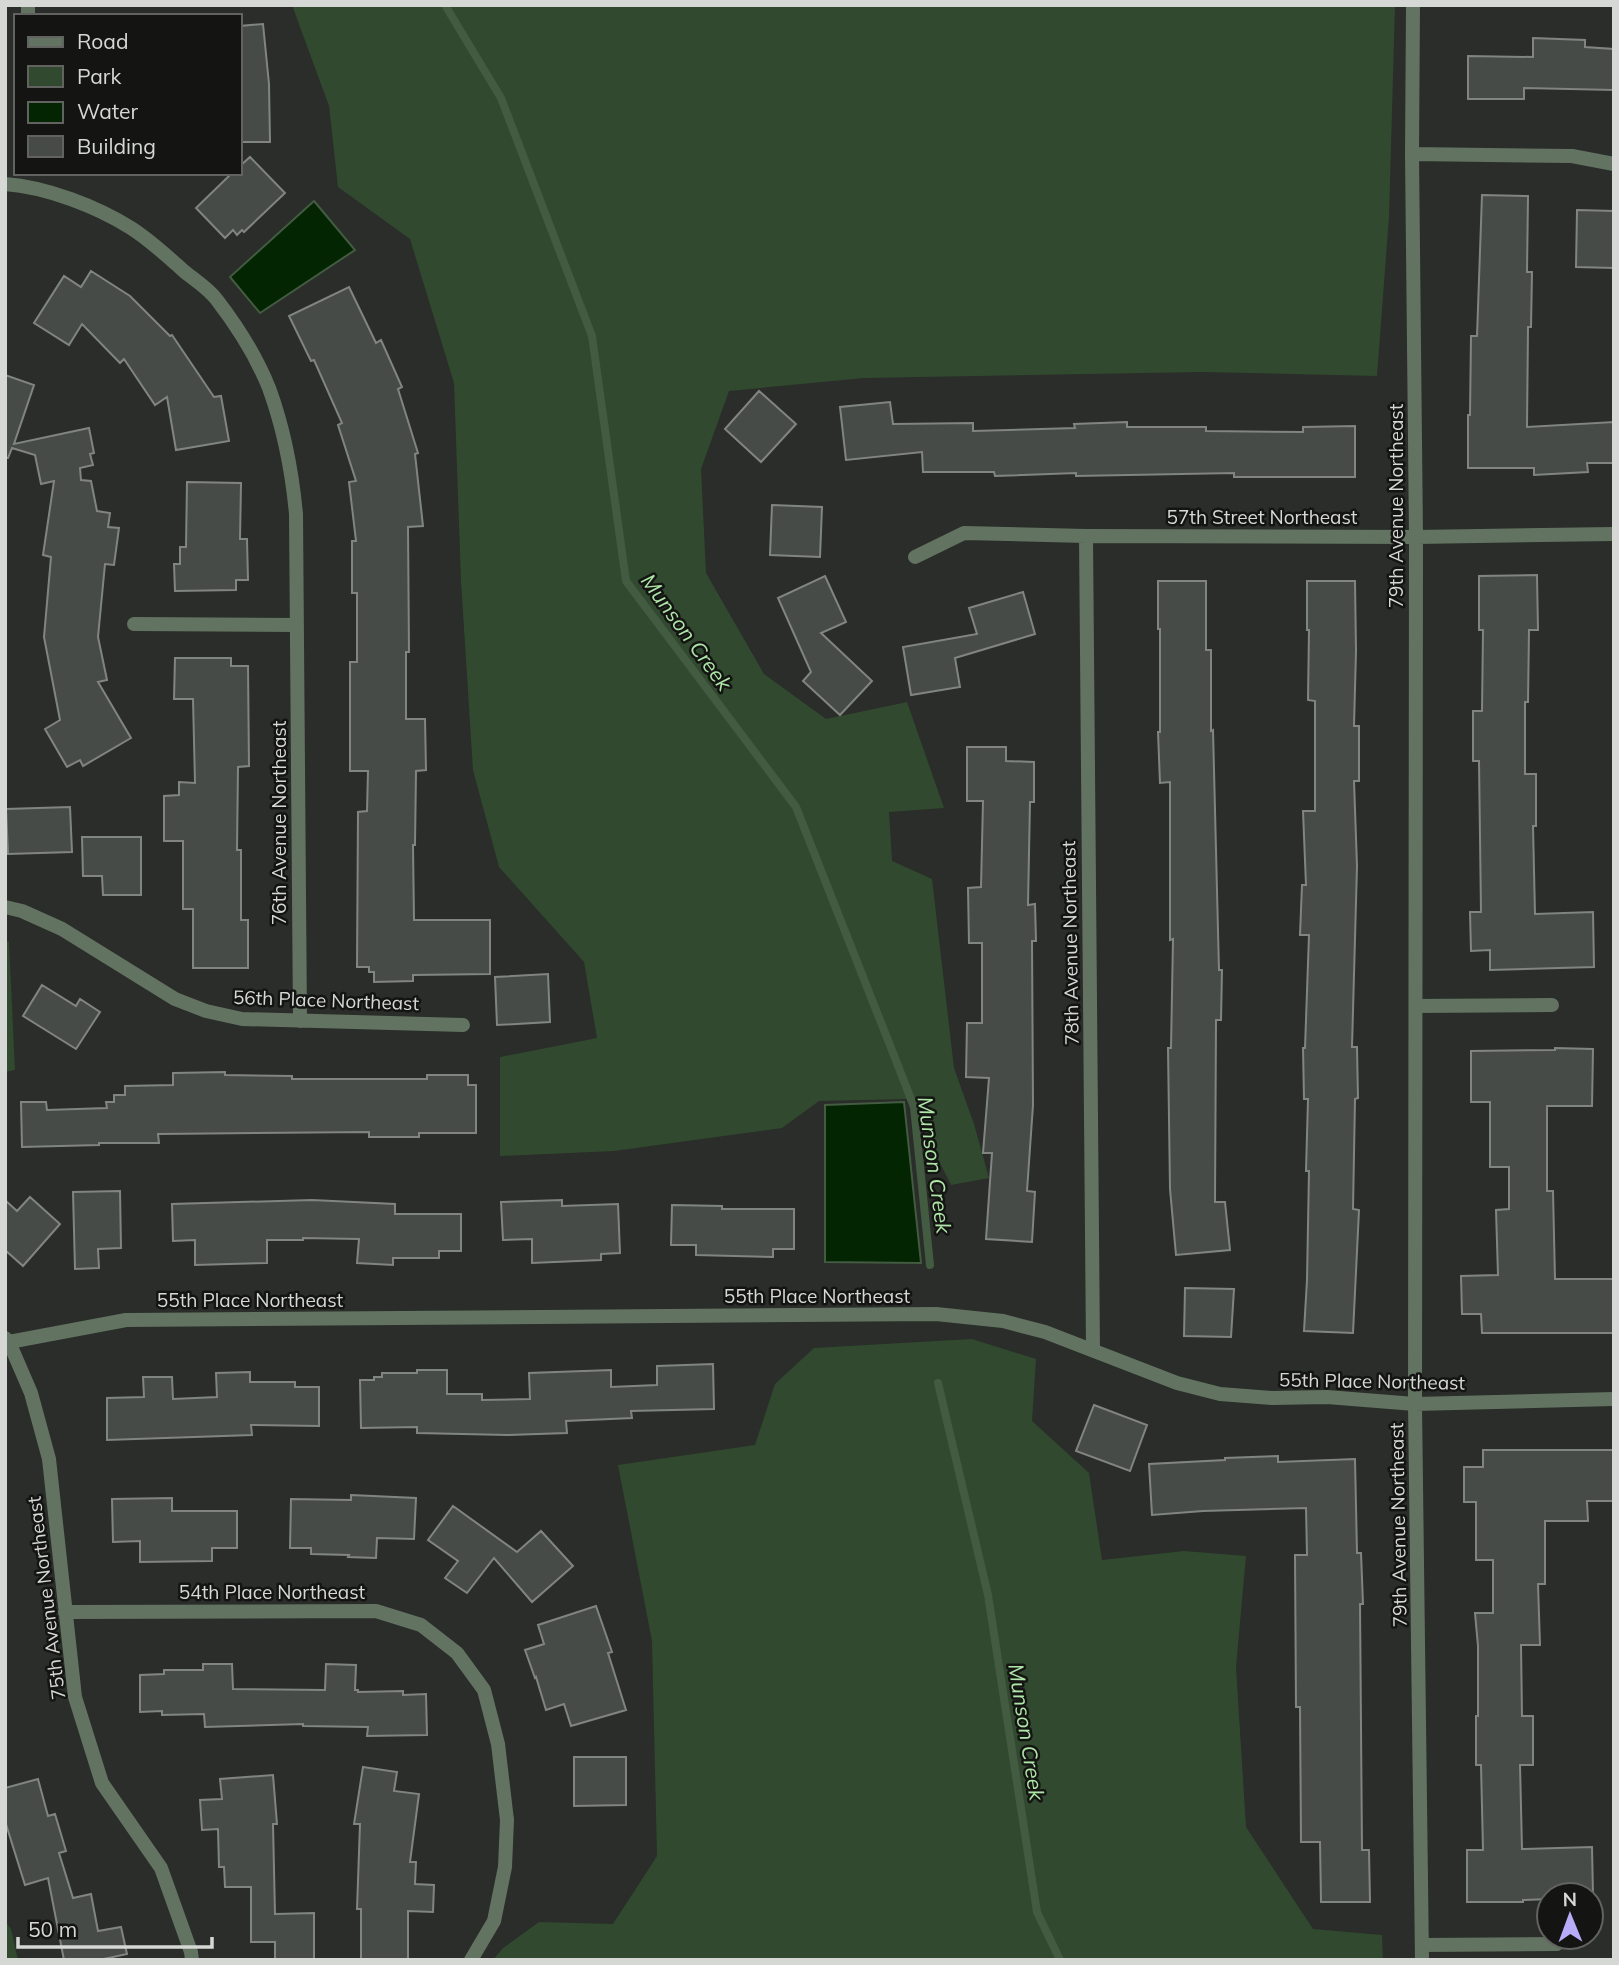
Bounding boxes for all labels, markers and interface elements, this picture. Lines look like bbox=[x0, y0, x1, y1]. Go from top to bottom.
legend bbox=[14, 14, 242, 175]
text: Road bbox=[77, 28, 128, 54]
text: Park bbox=[77, 63, 121, 89]
text: Water bbox=[77, 98, 138, 124]
text: Building bbox=[77, 133, 156, 159]
street label: 79th Avenue Northeast bbox=[1384, 403, 1408, 608]
street label: 57th Street Northeast bbox=[1167, 505, 1358, 529]
water label: Munson Creek bbox=[636, 568, 739, 696]
street label: 76th Avenue Northeast bbox=[267, 720, 291, 925]
street label: 78th Avenue Northeast bbox=[1056, 840, 1084, 1046]
street label: 56th Place Northeast bbox=[232, 985, 420, 1015]
water label: Munson Creek bbox=[913, 1095, 958, 1236]
street label: 55th Place Northeast bbox=[724, 1284, 910, 1308]
street label: 55th Place Northeast bbox=[157, 1288, 343, 1312]
street label: 55th Place Northeast bbox=[1279, 1367, 1466, 1395]
street label: 79th Avenue Northeast bbox=[1384, 1422, 1412, 1628]
street label: 75th Avenue Northeast bbox=[22, 1495, 70, 1701]
street label: 54th Place Northeast bbox=[179, 1580, 365, 1604]
water label: Munson Creek bbox=[1003, 1662, 1051, 1803]
north arrow bbox=[1535, 1881, 1605, 1951]
text: N bbox=[1562, 1887, 1577, 1911]
scale bar bbox=[18, 1906, 212, 1950]
text: 50 m bbox=[28, 1916, 77, 1942]

